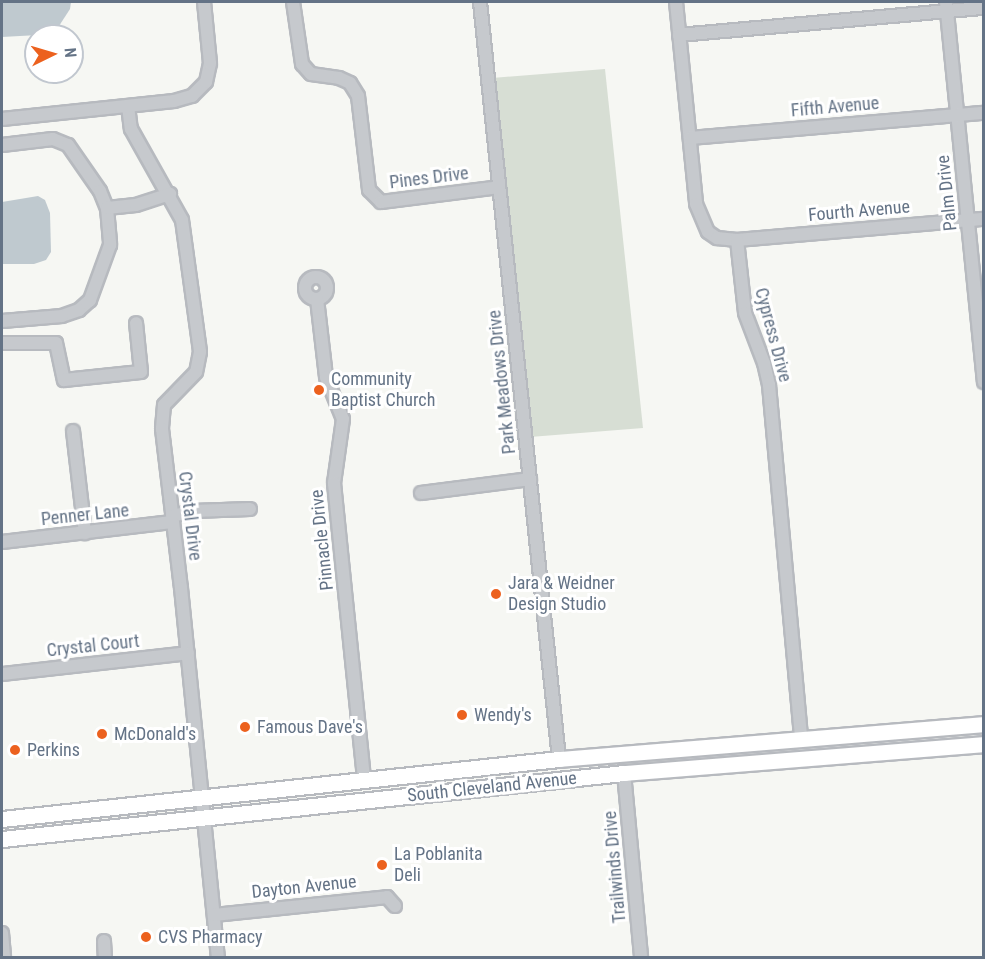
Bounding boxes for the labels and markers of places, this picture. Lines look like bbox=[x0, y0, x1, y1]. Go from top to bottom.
place label: Community Baptist Church bbox=[331, 369, 435, 412]
marker: Community Baptist Church bbox=[312, 383, 326, 397]
place label: Jara & Weidner Design Studio bbox=[508, 573, 615, 616]
marker: Jara & Weidner Design Studio bbox=[489, 587, 503, 601]
place label: Wendy's bbox=[474, 704, 532, 726]
marker: Wendy's bbox=[455, 708, 469, 722]
place label: Famous Dave's bbox=[257, 716, 363, 738]
marker: Famous Dave's bbox=[238, 720, 252, 734]
place label: McDonald's bbox=[114, 723, 196, 745]
marker: McDonald's bbox=[95, 727, 109, 741]
place label: Perkins bbox=[27, 739, 80, 761]
marker: Perkins bbox=[8, 743, 22, 757]
place label: La Poblanita Deli bbox=[394, 844, 483, 886]
marker: La Poblanita Deli bbox=[375, 858, 389, 872]
place label: CVS Pharmacy bbox=[158, 926, 263, 948]
marker: CVS Pharmacy bbox=[139, 930, 153, 944]

